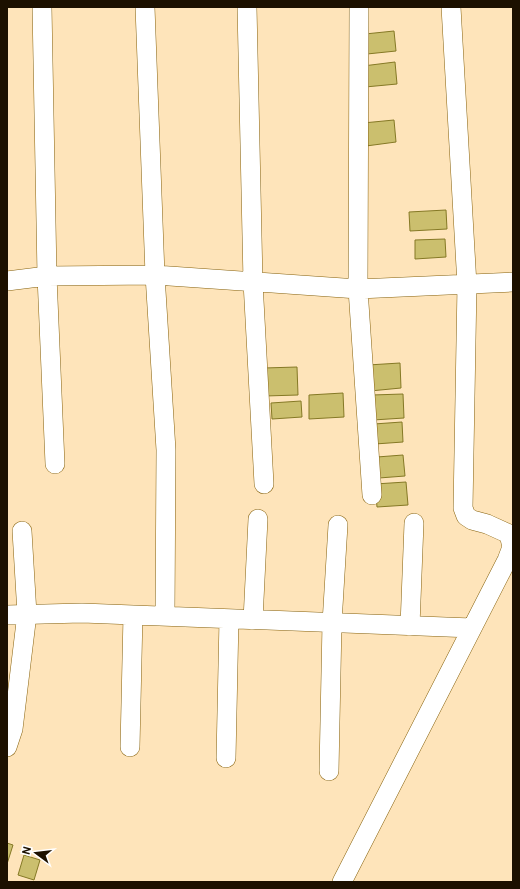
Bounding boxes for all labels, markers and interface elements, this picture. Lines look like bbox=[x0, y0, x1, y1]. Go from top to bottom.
north arrow bbox=[16, 833, 56, 873]
text: N bbox=[20, 845, 34, 856]

